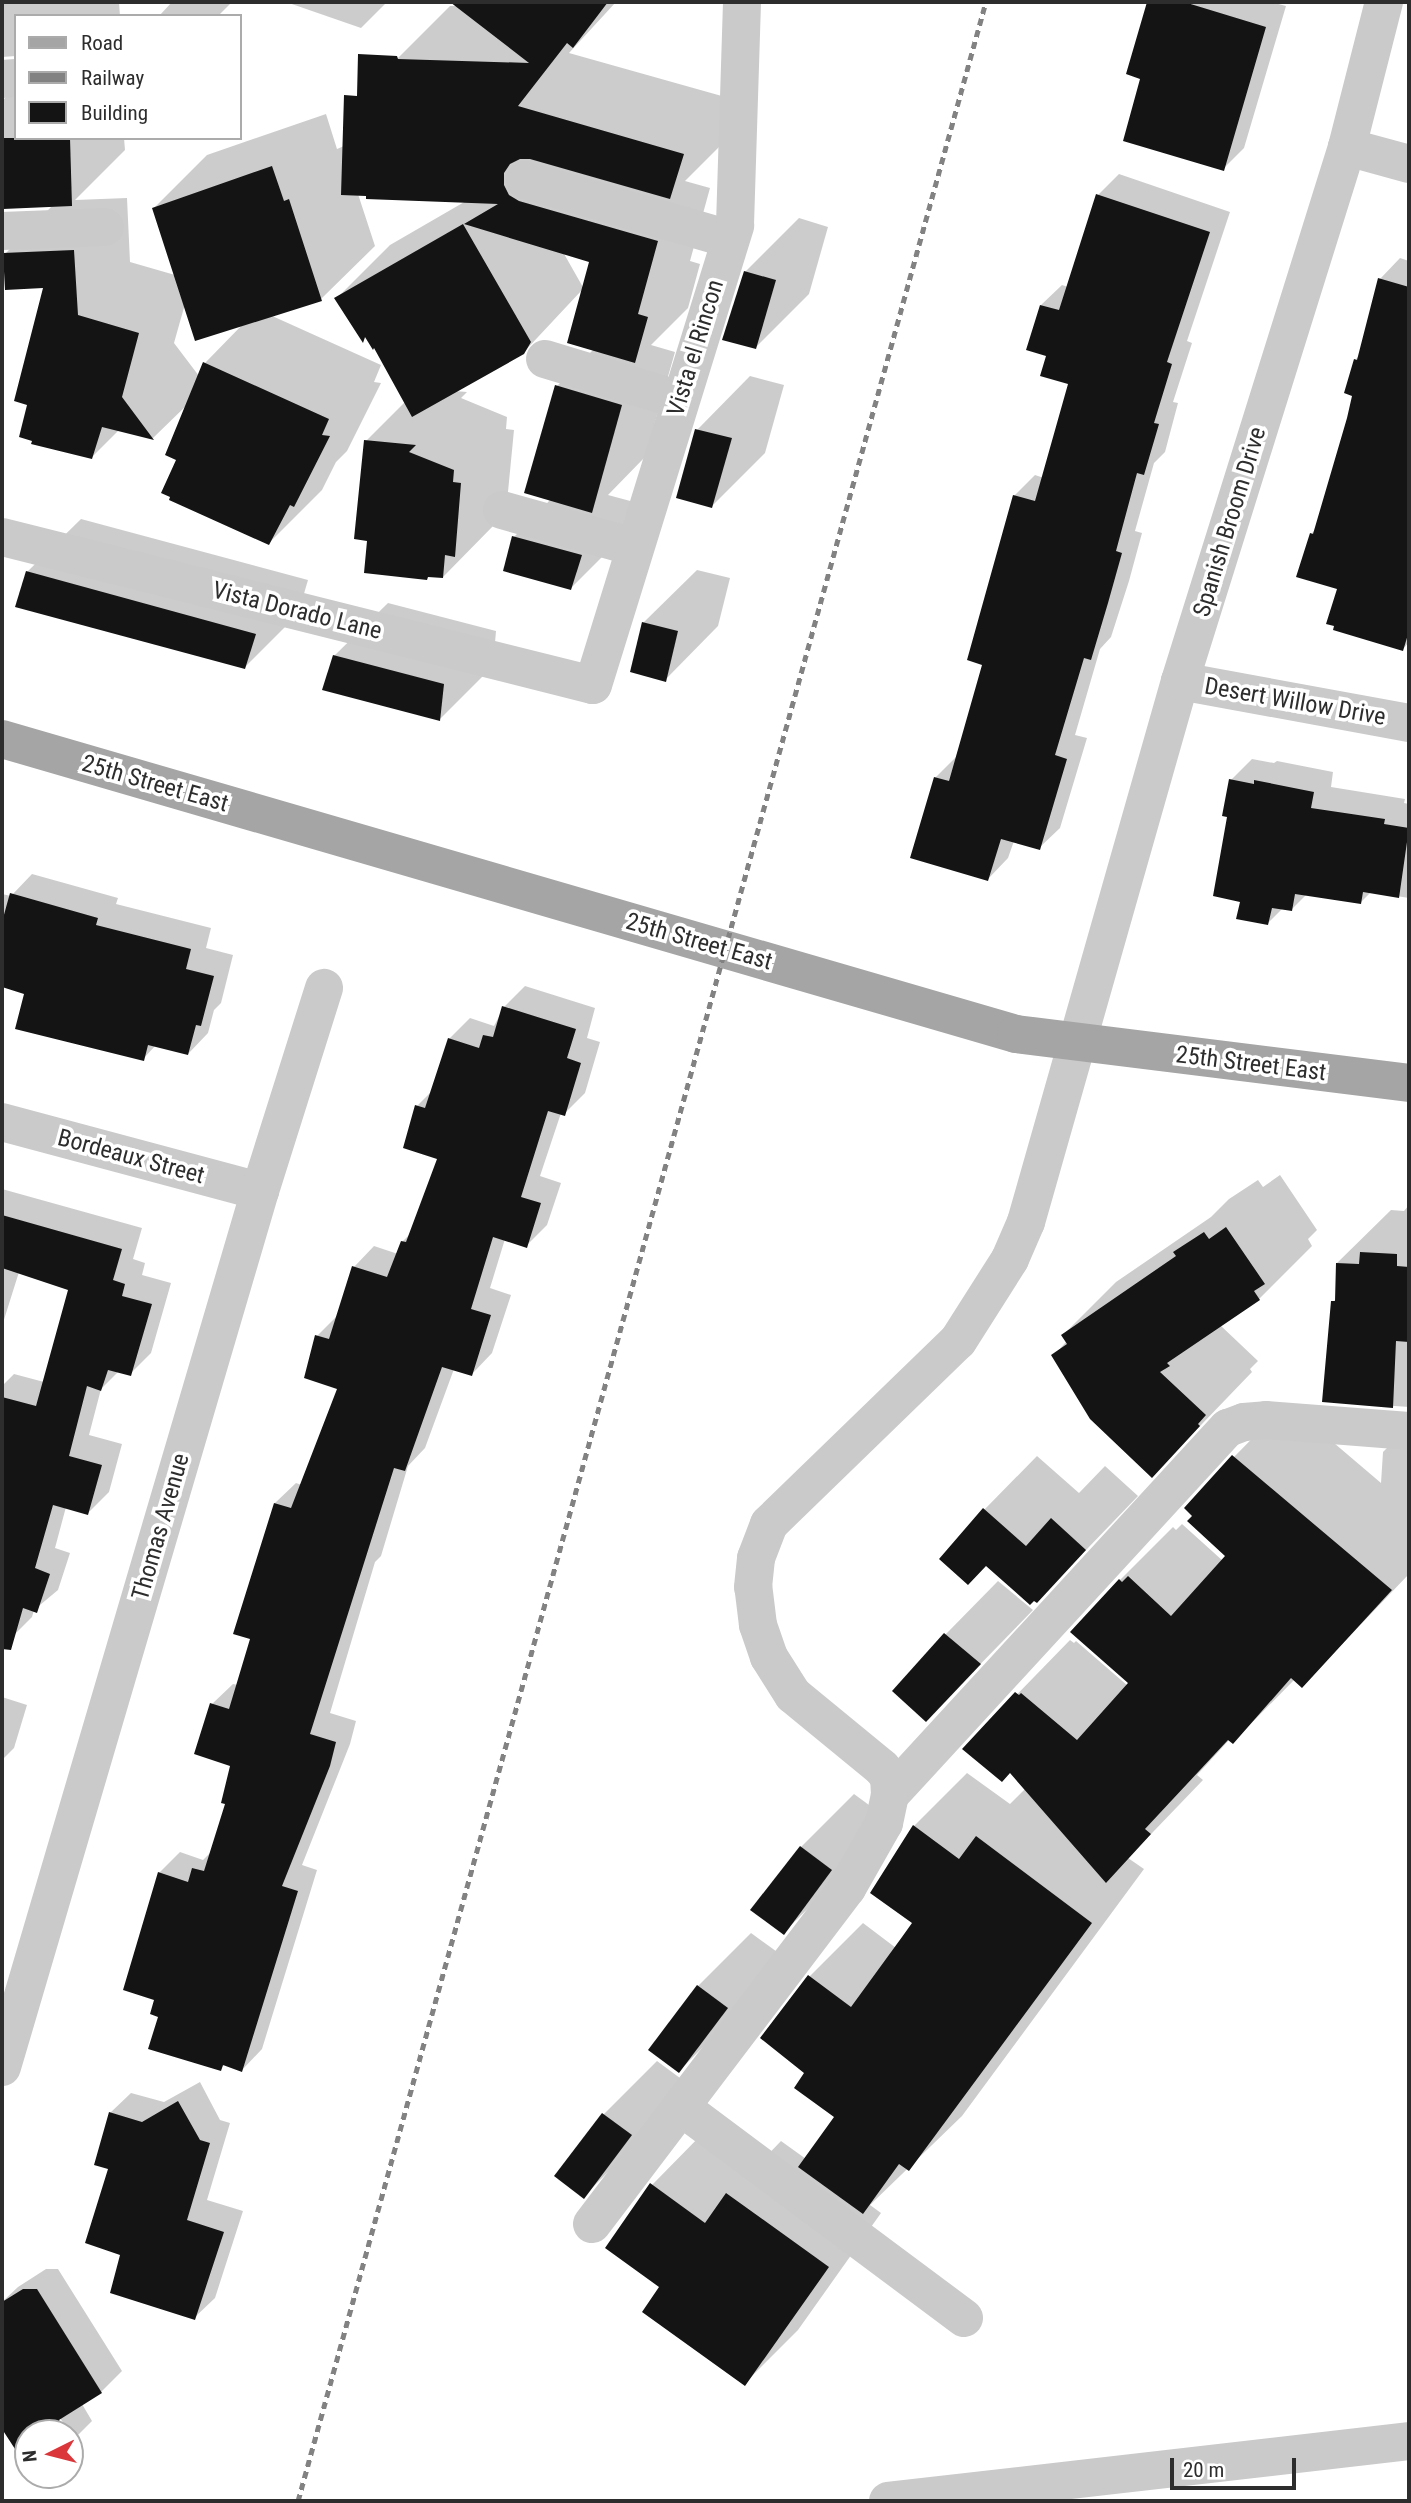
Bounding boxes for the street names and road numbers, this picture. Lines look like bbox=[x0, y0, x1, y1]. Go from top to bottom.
street label: Vista el Rincon bbox=[662, 276, 730, 420]
street label: Spanish Broom Drive bbox=[1187, 424, 1273, 620]
street label: Vista Dorado Lane bbox=[209, 576, 385, 646]
street label: Desert Willow Drive bbox=[1202, 672, 1388, 732]
street label: 25th Street East bbox=[78, 749, 232, 819]
street label: 25th Street East bbox=[622, 907, 776, 977]
street label: 25th Street East bbox=[1174, 1040, 1328, 1088]
street label: Bordeaux Street bbox=[54, 1124, 208, 1190]
street label: Thomas Avenue bbox=[126, 1450, 196, 1604]

